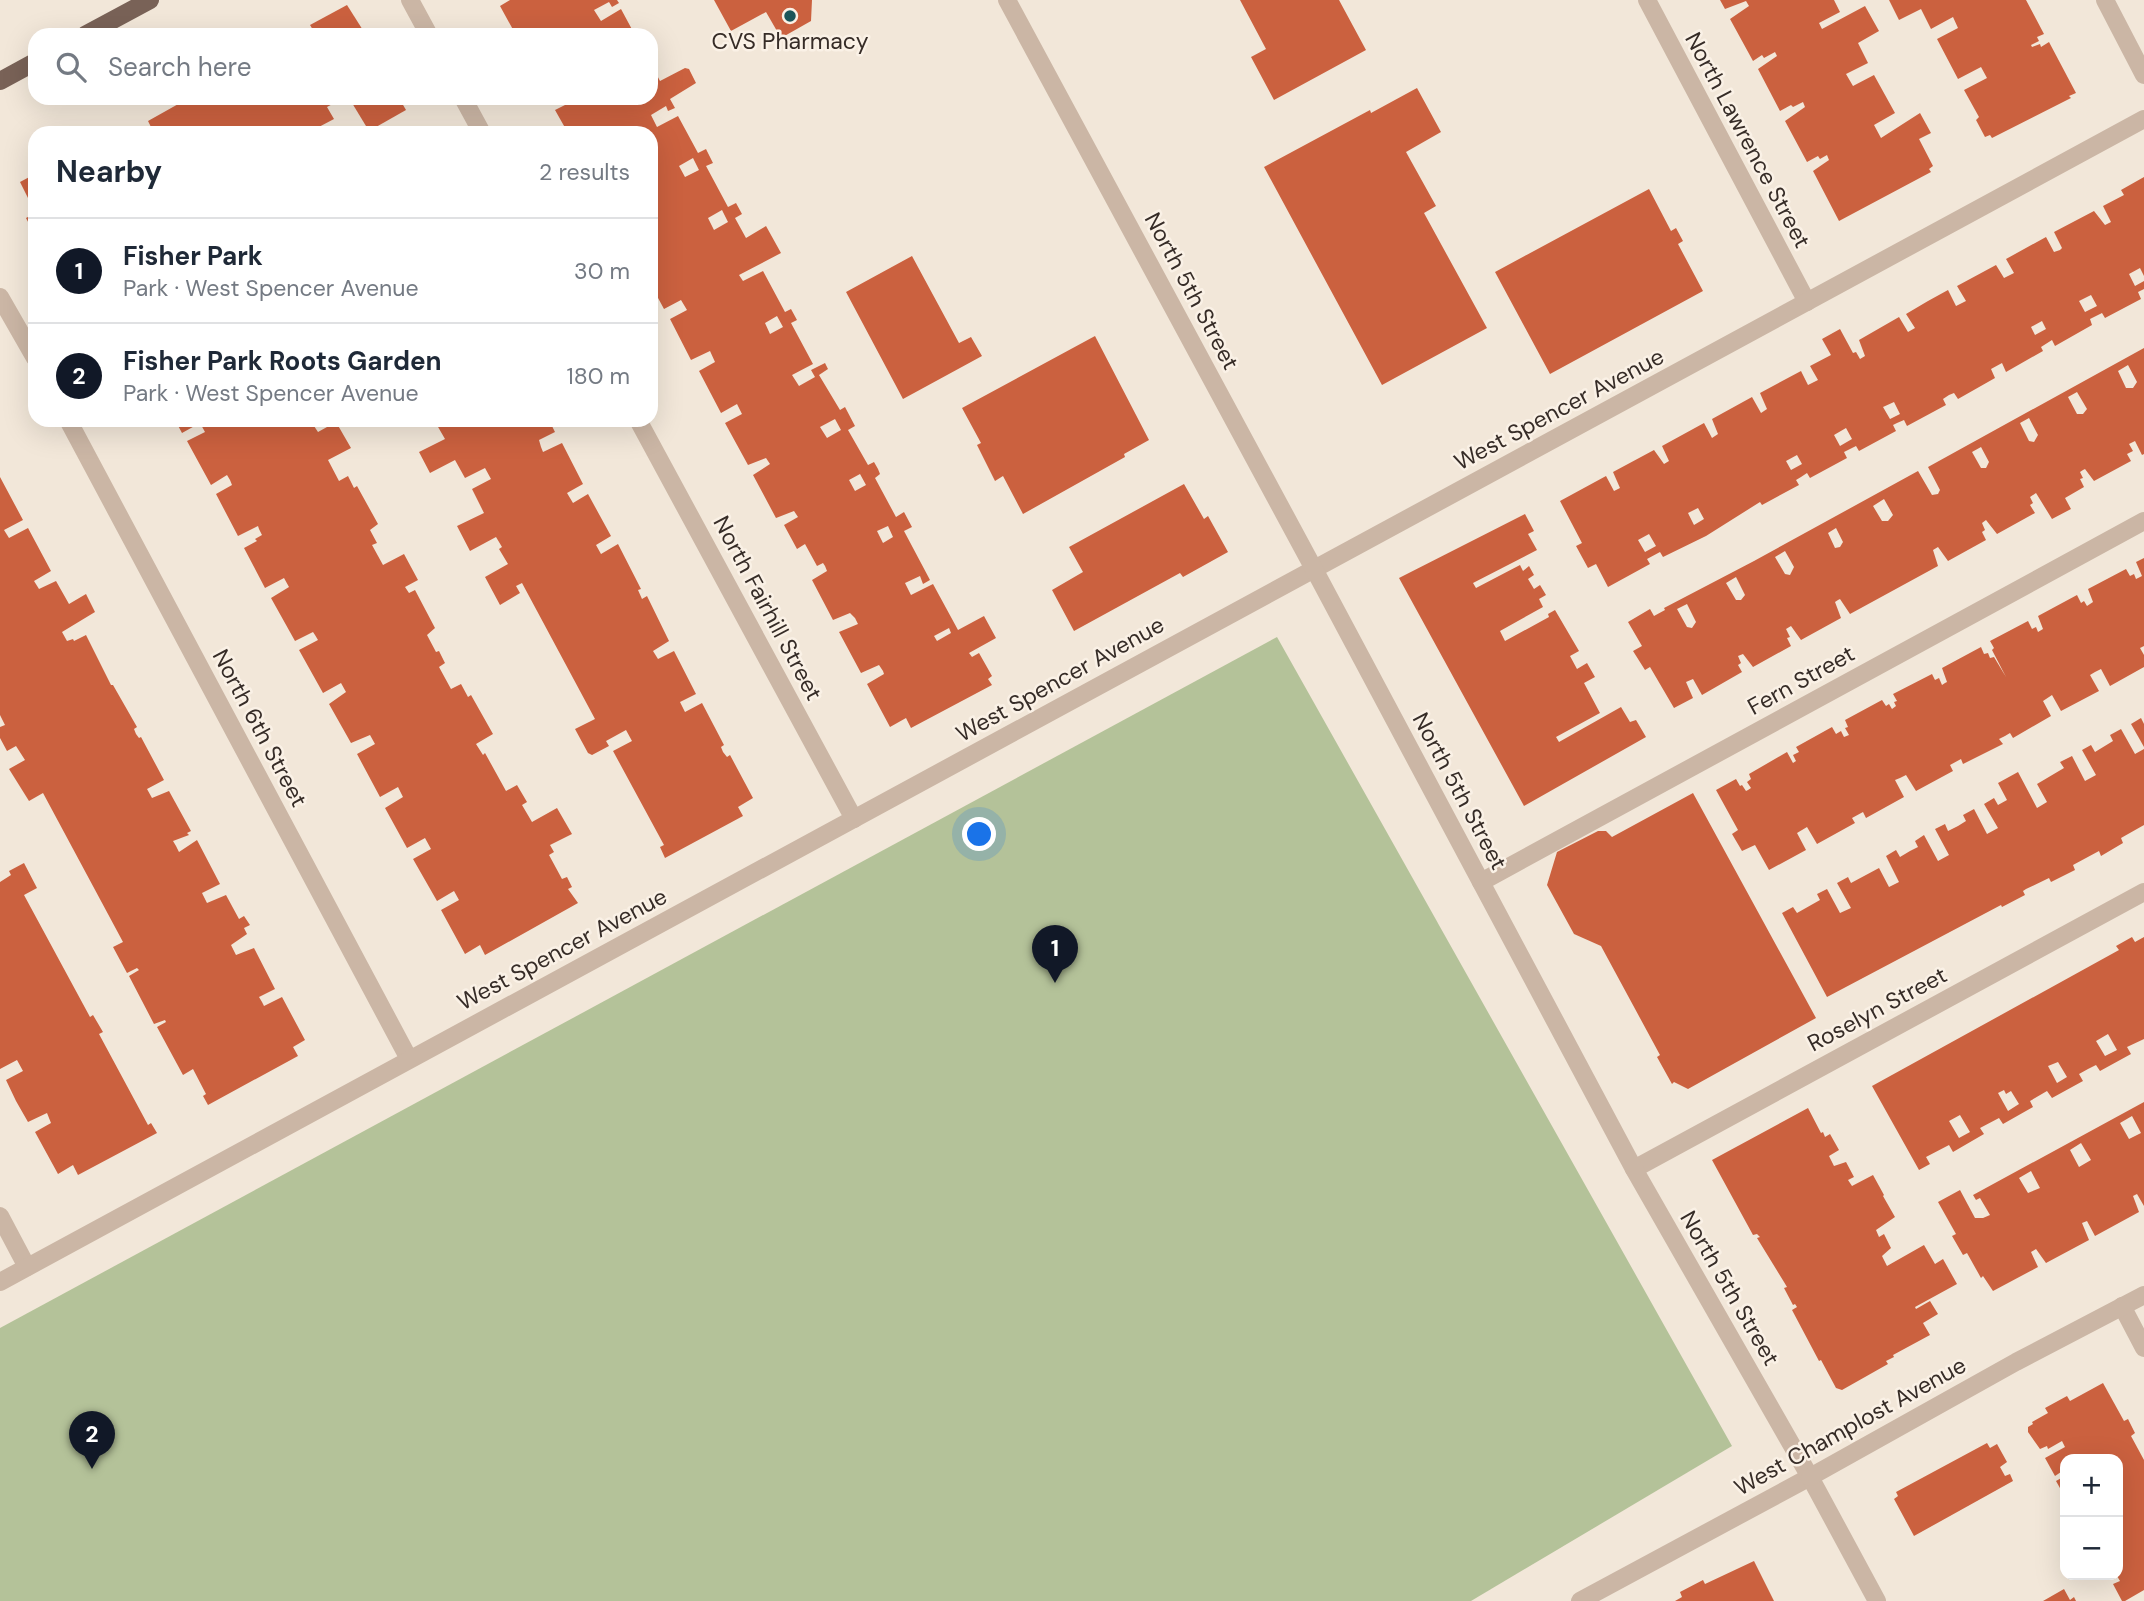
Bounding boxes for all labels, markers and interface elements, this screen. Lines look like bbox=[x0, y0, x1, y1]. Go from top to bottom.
marker: CVS Pharmacy bbox=[782, 8, 798, 24]
place label: CVS Pharmacy bbox=[711, 26, 869, 56]
street label: North Lawrence Street bbox=[1678, 27, 1818, 253]
search box bbox=[28, 28, 658, 105]
icon: search bbox=[52, 48, 90, 86]
text: Search here bbox=[108, 50, 251, 84]
text: Nearby bbox=[56, 152, 162, 191]
text: 2 results bbox=[539, 157, 630, 187]
street label: North 5th Street bbox=[1138, 207, 1246, 375]
text: Fisher Park bbox=[123, 239, 263, 273]
text: 1 bbox=[75, 256, 83, 286]
text: 30 m bbox=[574, 256, 630, 286]
text: Park · West Spencer Avenue bbox=[123, 273, 419, 303]
street label: West Spencer Avenue bbox=[1449, 341, 1669, 477]
text: Fisher Park Roots Garden bbox=[123, 344, 442, 378]
text: 2 bbox=[72, 361, 86, 391]
text: 180 m bbox=[566, 361, 630, 391]
text: Park · West Spencer Avenue bbox=[123, 378, 419, 408]
street label: North Fairhill Street bbox=[707, 511, 829, 705]
street label: West Spencer Avenue bbox=[951, 609, 1169, 749]
street label: Fern Street bbox=[1742, 638, 1860, 722]
street label: North 6th Street bbox=[206, 644, 314, 812]
street label: North 5th Street bbox=[1406, 707, 1514, 875]
your location bbox=[962, 817, 996, 851]
street label: West Spencer Avenue bbox=[452, 881, 672, 1017]
pin: 1 bbox=[1032, 925, 1078, 983]
street label: Roselyn Street bbox=[1802, 960, 1952, 1058]
street label: North 5th Street bbox=[1674, 1205, 1786, 1371]
street label: West Champlost Avenue bbox=[1729, 1350, 1971, 1502]
pin: 2 bbox=[69, 1411, 115, 1469]
map controls bbox=[2060, 1454, 2123, 1580]
button: + bbox=[2060, 1454, 2123, 1517]
button: − bbox=[2060, 1517, 2123, 1580]

